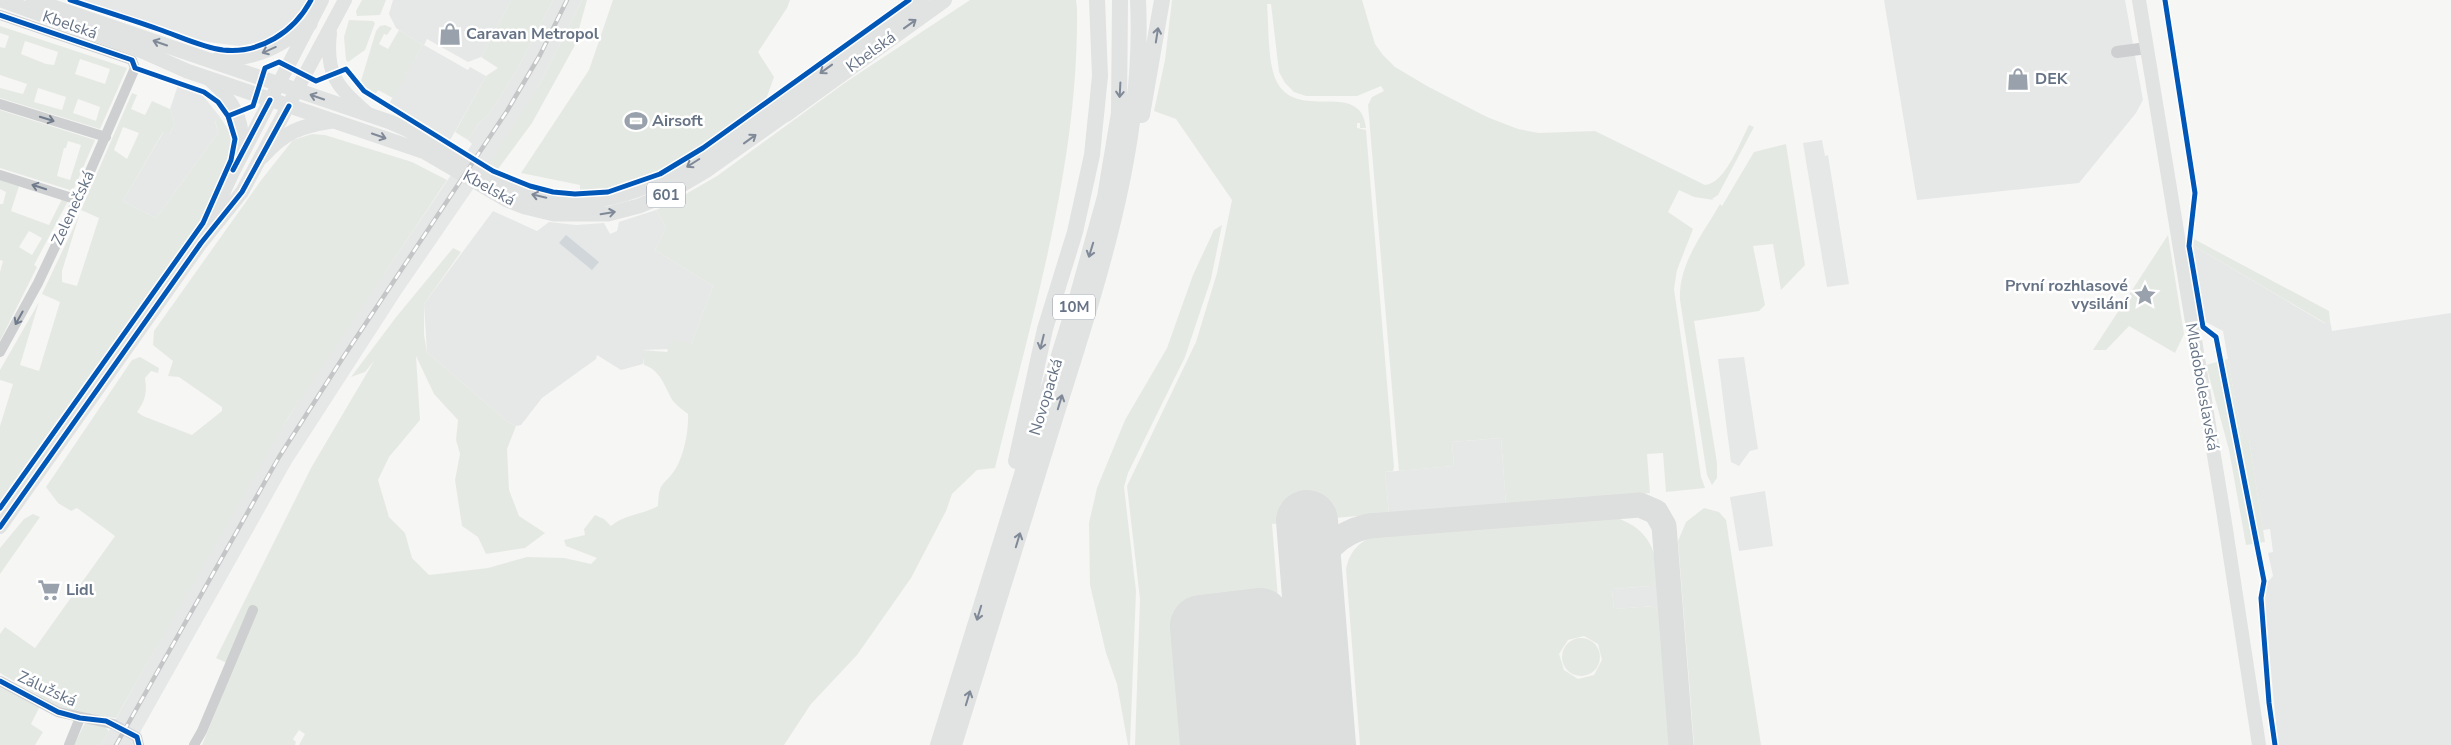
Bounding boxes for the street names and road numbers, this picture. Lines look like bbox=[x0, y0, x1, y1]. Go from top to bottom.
street label: Kbelská bbox=[40, 5, 100, 45]
street label: Kbelská bbox=[842, 26, 900, 78]
street label: Kbelská bbox=[459, 165, 519, 211]
street label: Zelenečská bbox=[46, 167, 100, 249]
road number: 601 bbox=[647, 182, 685, 208]
road number: 10M bbox=[1053, 294, 1095, 320]
street label: Mladoboleslavská bbox=[2180, 321, 2224, 453]
street label: Novopacká bbox=[1024, 356, 1068, 438]
street label: Zálužská bbox=[14, 666, 80, 712]

